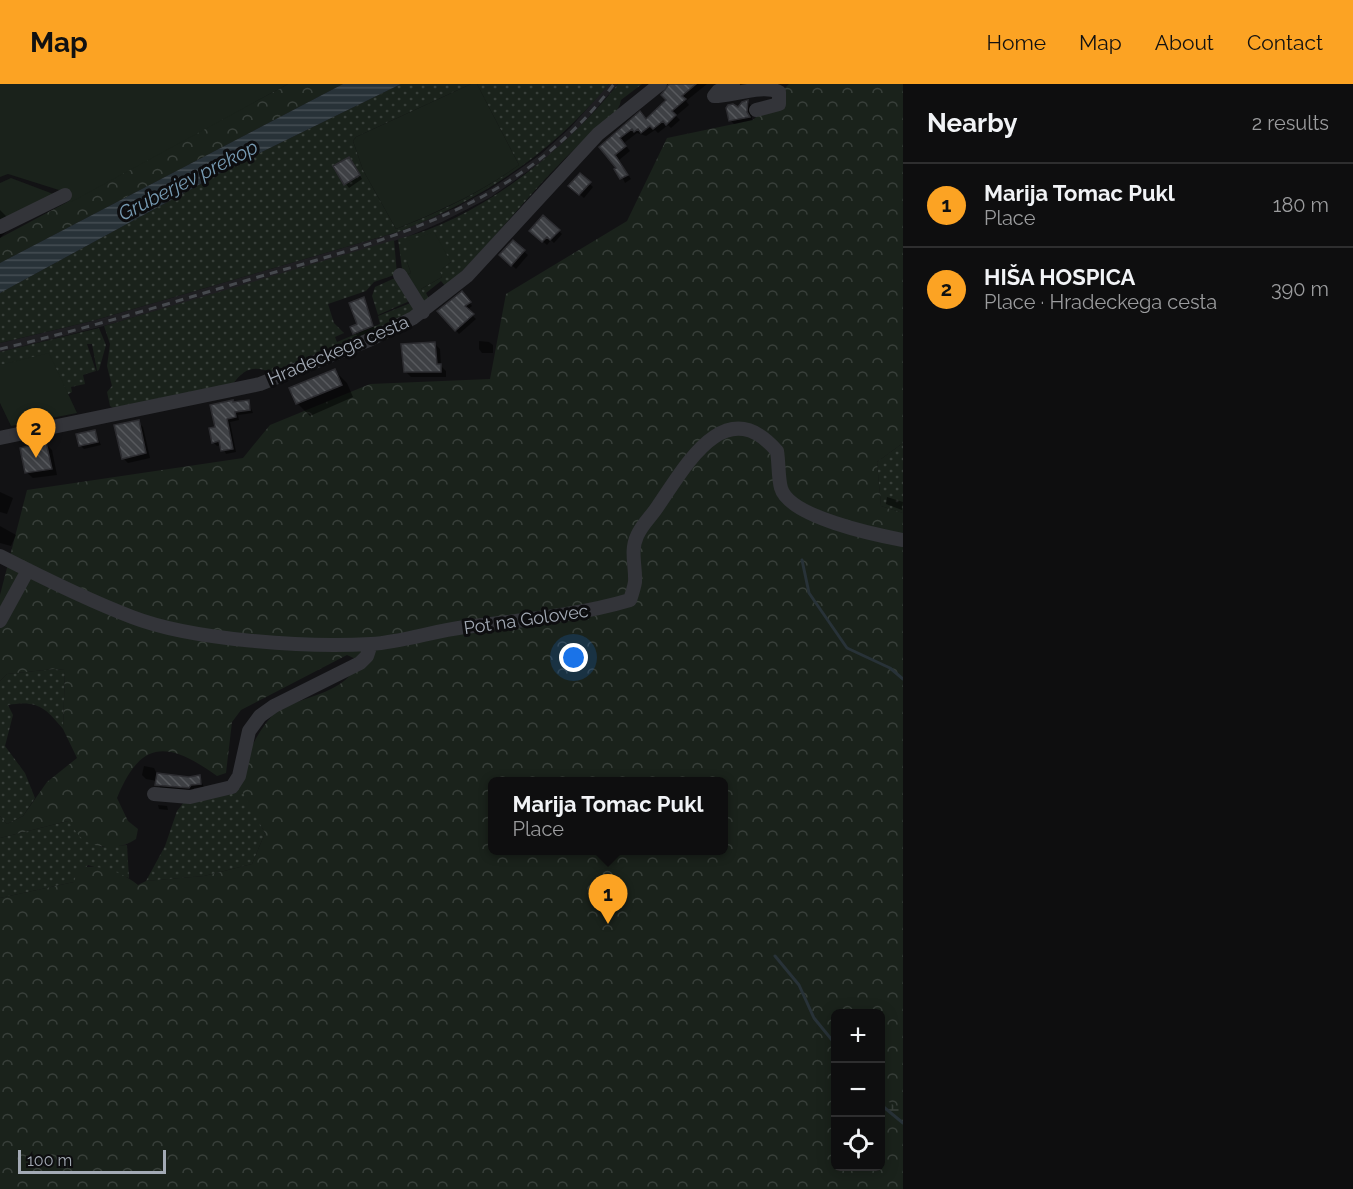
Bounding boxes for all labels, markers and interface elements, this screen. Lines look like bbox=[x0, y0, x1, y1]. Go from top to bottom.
text: Map bbox=[30, 26, 88, 59]
text: Home bbox=[987, 30, 1046, 55]
text: Map bbox=[1079, 30, 1122, 55]
text: About bbox=[1155, 30, 1214, 55]
text: Contact bbox=[1247, 30, 1323, 55]
text: Nearby bbox=[927, 108, 1017, 138]
text: 2 results bbox=[1252, 111, 1329, 135]
water label: Gruberjev prekop bbox=[114, 134, 262, 226]
text: Marija Tomac Pukl bbox=[984, 180, 1175, 206]
text: 1 bbox=[942, 193, 951, 217]
text: 180 m bbox=[1273, 193, 1329, 217]
text: Place bbox=[984, 206, 1035, 230]
text: HIŠA HOSPICA bbox=[984, 264, 1135, 290]
text: 2 bbox=[941, 277, 952, 301]
text: 390 m bbox=[1271, 277, 1329, 301]
text: Place · Hradeckega cesta bbox=[984, 290, 1217, 314]
street label: Hradeckega cesta bbox=[264, 311, 412, 389]
pin: 2 bbox=[16, 408, 56, 458]
street label: Pot na Golovec bbox=[462, 600, 590, 638]
your location bbox=[559, 643, 588, 672]
popup bbox=[488, 777, 728, 855]
text: Marija Tomac Pukl bbox=[513, 791, 703, 817]
text: Place bbox=[513, 817, 564, 841]
pin: 1 bbox=[588, 874, 628, 924]
map controls bbox=[831, 1009, 885, 1171]
button: + bbox=[831, 1009, 885, 1063]
button: − bbox=[831, 1063, 885, 1117]
button: locate bbox=[831, 1117, 885, 1171]
scale bar bbox=[18, 1147, 166, 1174]
text: 100 m bbox=[27, 1151, 72, 1170]

